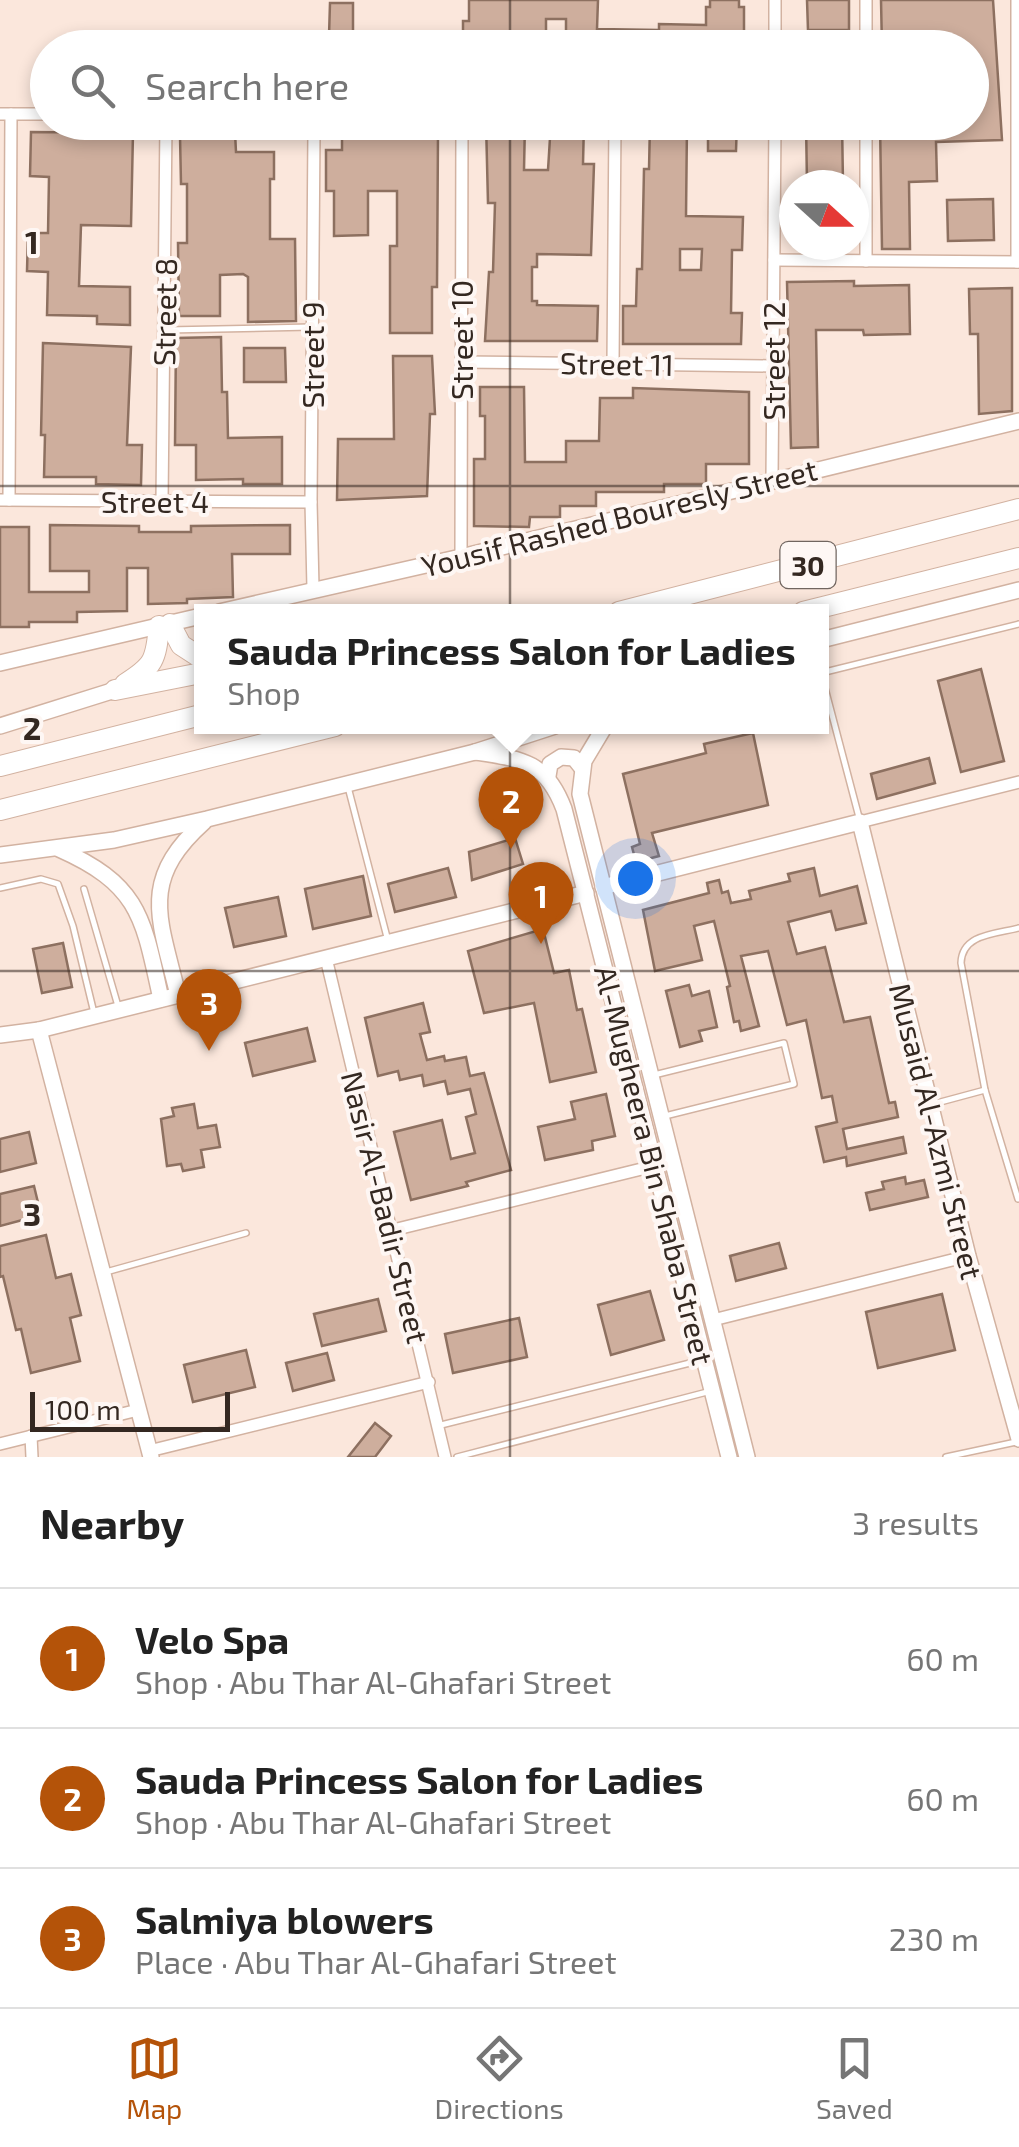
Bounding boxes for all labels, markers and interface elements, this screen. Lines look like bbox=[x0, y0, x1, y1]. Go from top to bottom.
search box bbox=[30, 30, 989, 140]
icon: search bbox=[65, 58, 120, 113]
text: Search here bbox=[145, 62, 349, 108]
north arrow bbox=[779, 170, 869, 260]
text: 1 bbox=[25, 222, 39, 260]
street label: Street 8 bbox=[145, 258, 183, 366]
street label: Street 10 bbox=[443, 280, 479, 400]
street label: Street 9 bbox=[294, 301, 330, 409]
street label: Street 12 bbox=[755, 302, 791, 420]
street label: Street 11 bbox=[560, 344, 674, 382]
street label: Yousif Rashed Bouresly Street bbox=[418, 450, 820, 584]
street label: Street 4 bbox=[101, 483, 209, 519]
road number: 30 bbox=[780, 542, 836, 588]
popup bbox=[194, 604, 829, 734]
text: Sauda Princess Salon for Ladies bbox=[227, 627, 796, 673]
text: Shop bbox=[227, 673, 301, 711]
text: 2 bbox=[23, 708, 41, 746]
pin: 2 bbox=[478, 766, 544, 849]
your location bbox=[610, 853, 661, 904]
pin: 1 bbox=[508, 862, 574, 944]
street label: Al-Mugheera Bin Shaba Street bbox=[588, 962, 722, 1368]
pin: 3 bbox=[176, 968, 242, 1051]
street label: Musaid Al-Azmi Street bbox=[883, 979, 991, 1283]
street label: Nasir Al-Badir Street bbox=[335, 1067, 437, 1347]
text: 3 bbox=[23, 1194, 41, 1232]
scale bar bbox=[30, 1387, 230, 1432]
text: 100 m bbox=[45, 1392, 121, 1426]
text: Nearby bbox=[40, 1497, 184, 1547]
text: 3 results bbox=[852, 1503, 979, 1541]
text: Velo Spa bbox=[135, 1616, 289, 1662]
text: 1 bbox=[66, 1639, 79, 1677]
text: 60 m bbox=[906, 1639, 979, 1677]
text: Shop · Abu Thar Al-Ghafari Street bbox=[135, 1662, 611, 1700]
text: Sauda Princess Salon for Ladies bbox=[135, 1756, 703, 1802]
text: 2 bbox=[63, 1779, 82, 1817]
text: 60 m bbox=[906, 1779, 979, 1817]
text: Shop · Abu Thar Al-Ghafari Street bbox=[135, 1802, 611, 1840]
text: Salmiya blowers bbox=[135, 1896, 434, 1942]
text: 3 bbox=[63, 1919, 82, 1957]
text: 230 m bbox=[889, 1919, 979, 1957]
text: Place · Abu Thar Al-Ghafari Street bbox=[135, 1942, 617, 1980]
tab: Map bbox=[126, 2031, 182, 2125]
tab: Directions bbox=[435, 2031, 564, 2125]
tab: Saved bbox=[816, 2031, 893, 2125]

